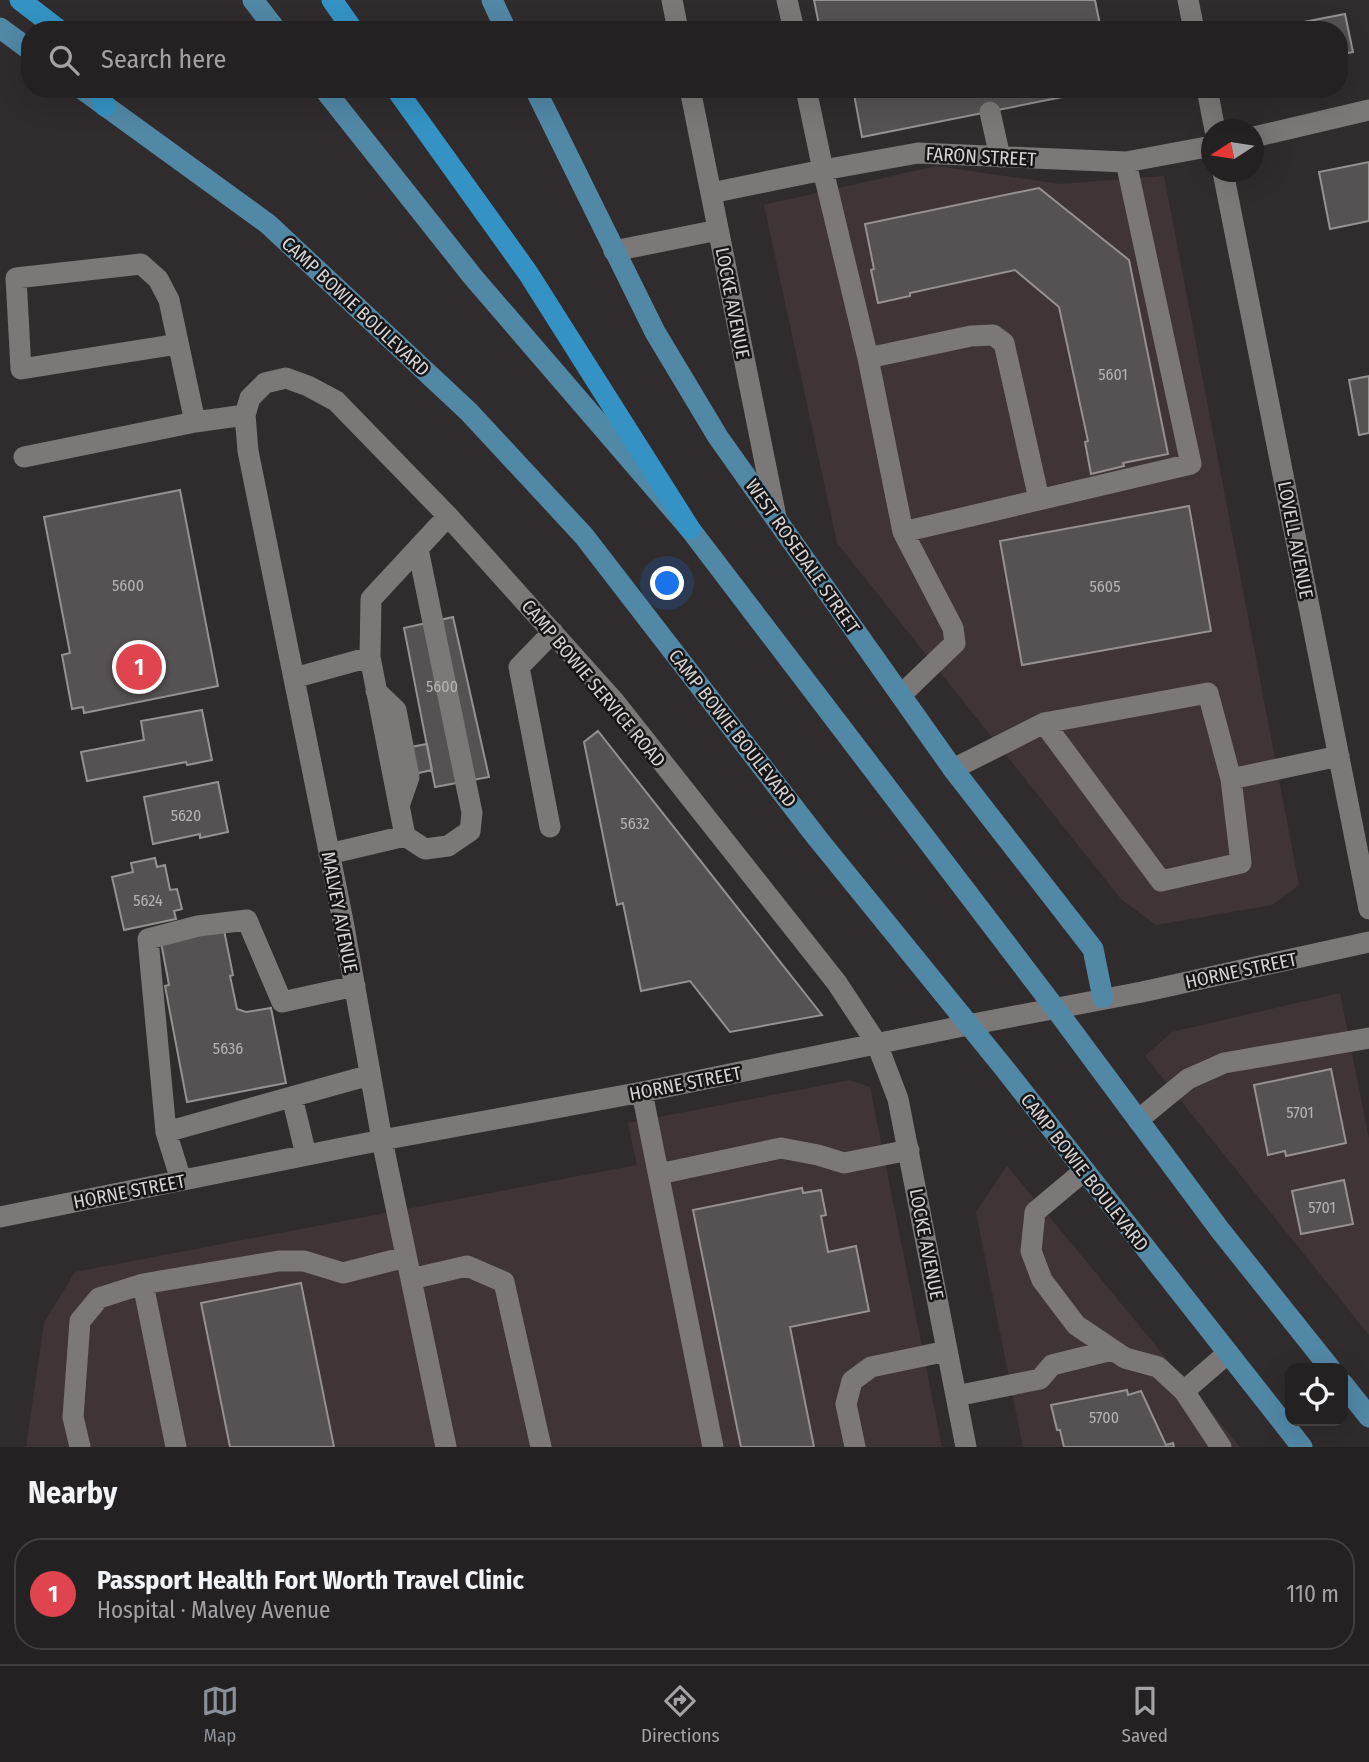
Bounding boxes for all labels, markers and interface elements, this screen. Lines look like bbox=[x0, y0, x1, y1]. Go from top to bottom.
search box bbox=[21, 21, 1348, 98]
icon: search bbox=[45, 41, 83, 79]
text: Search here bbox=[101, 44, 226, 75]
north arrow bbox=[1201, 119, 1264, 182]
street label: FARON STREET bbox=[925, 142, 1037, 171]
street label: CAMP BOWIE BOULEVARD bbox=[277, 232, 434, 381]
street label: LOCKE AVENUE bbox=[710, 246, 755, 361]
house number: 5601 bbox=[1098, 365, 1128, 384]
street label: WEST ROSEDALE STREET bbox=[741, 475, 865, 638]
street label: LOVELL AVENUE bbox=[1273, 479, 1318, 601]
your location bbox=[650, 566, 684, 600]
house number: 5600 bbox=[112, 576, 144, 595]
house number: 5605 bbox=[1090, 577, 1120, 596]
street label: CAMP BOWIE SERVICE ROAD bbox=[517, 595, 670, 772]
pin: 1 bbox=[116, 641, 162, 693]
street label: CAMP BOWIE BOULEVARD bbox=[664, 645, 801, 812]
house number: 5600 bbox=[426, 677, 458, 696]
house number: 5620 bbox=[171, 806, 201, 825]
house number: 5632 bbox=[620, 814, 650, 833]
street label: MALVEY AVENUE bbox=[316, 850, 363, 975]
house number: 5624 bbox=[133, 891, 163, 910]
street label: HORNE STREET bbox=[1183, 947, 1299, 994]
house number: 5636 bbox=[213, 1039, 243, 1058]
street label: HORNE STREET bbox=[627, 1061, 743, 1106]
street label: CAMP BOWIE BOULEVARD bbox=[1016, 1089, 1153, 1256]
house number: 5701 bbox=[1286, 1103, 1314, 1122]
street label: HORNE STREET bbox=[71, 1169, 187, 1214]
street label: LOCKE AVENUE bbox=[904, 1187, 949, 1302]
house number: 5701 bbox=[1308, 1198, 1336, 1217]
map controls bbox=[1285, 1363, 1348, 1426]
button: locate bbox=[1285, 1363, 1348, 1426]
house number: 5700 bbox=[1089, 1408, 1119, 1427]
text: Nearby bbox=[28, 1475, 117, 1511]
text: Passport Health Fort Worth Travel Clinic bbox=[97, 1565, 524, 1596]
text: 1 bbox=[48, 1580, 58, 1608]
text: 110 m bbox=[1286, 1580, 1339, 1608]
text: Hospital · Malvey Avenue bbox=[97, 1596, 330, 1624]
tab: Map bbox=[201, 1682, 239, 1747]
tab: Directions bbox=[641, 1682, 720, 1747]
tab: Saved bbox=[1122, 1682, 1168, 1747]

